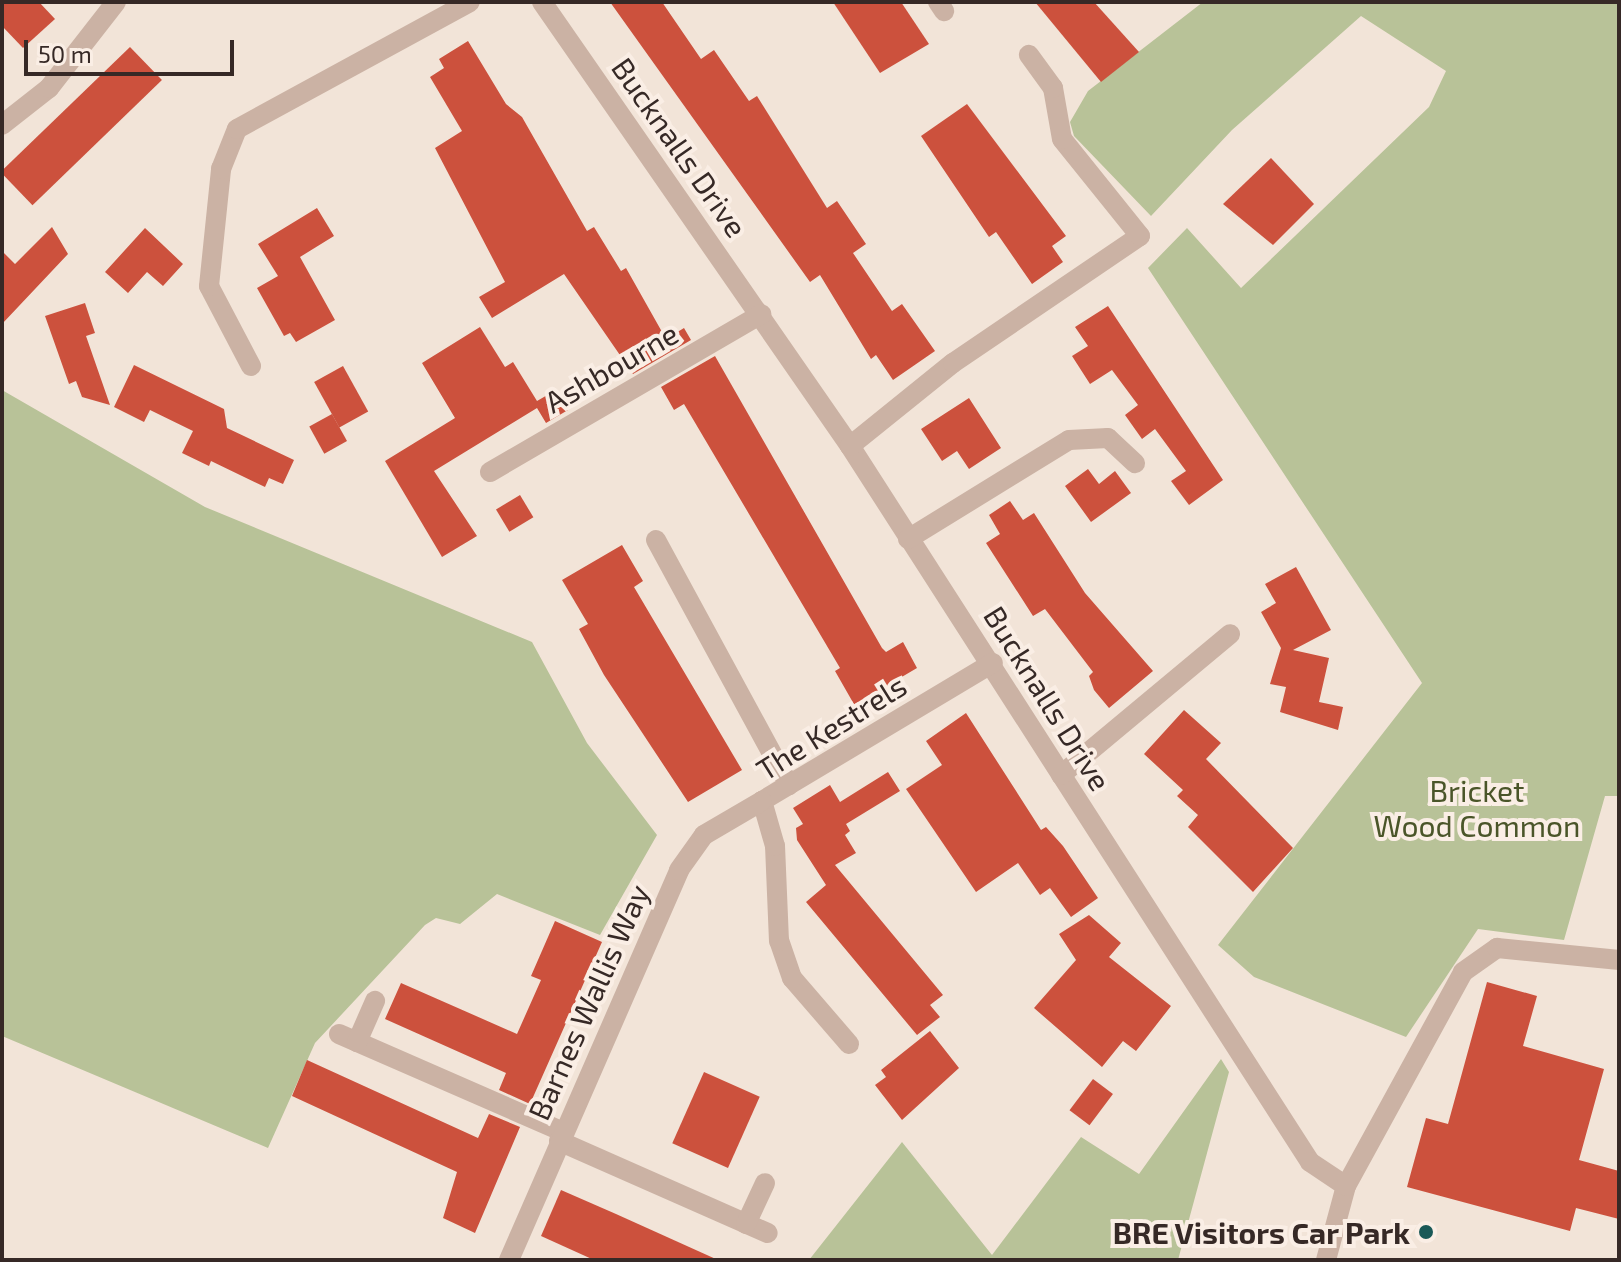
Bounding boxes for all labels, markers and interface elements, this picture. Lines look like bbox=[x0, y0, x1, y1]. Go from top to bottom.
scale bar bbox=[28, 24, 238, 74]
text: 50 m bbox=[38, 39, 92, 68]
street label: Bucknalls Drive bbox=[605, 50, 755, 244]
street label: Ashbourne bbox=[538, 314, 684, 420]
street label: Bucknalls Drive bbox=[977, 599, 1119, 797]
street label: The Kestrels bbox=[750, 667, 912, 787]
park label: Bricket Wood Common bbox=[1373, 772, 1581, 842]
street label: Barnes Wallis Way bbox=[520, 878, 656, 1126]
place label: BRE Visitors Car Park bbox=[1112, 1214, 1410, 1250]
marker: BRE Visitors Car Park bbox=[1417, 1223, 1435, 1241]

